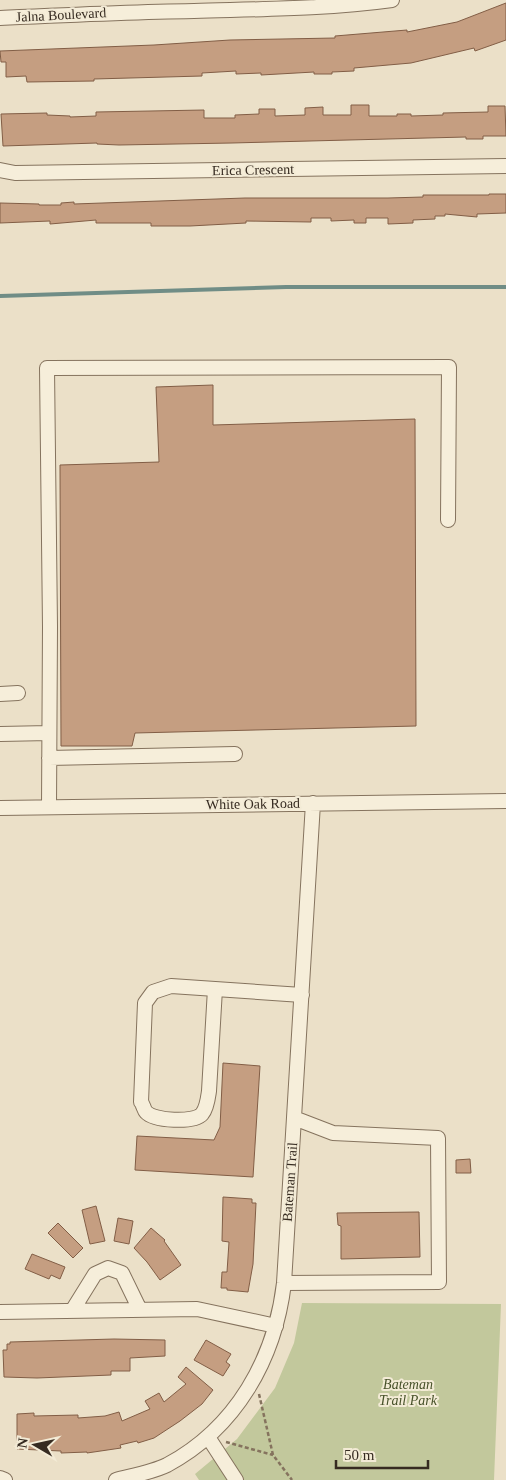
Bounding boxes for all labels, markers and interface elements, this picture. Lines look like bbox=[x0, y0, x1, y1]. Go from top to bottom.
street label: Jalna Boulevard bbox=[15, 5, 107, 25]
street label: Erica Crescent bbox=[212, 162, 294, 178]
street label: White Oak Road bbox=[206, 796, 300, 812]
street label: Bateman Trail bbox=[280, 1142, 300, 1222]
park label: Bateman Trail Park bbox=[379, 1377, 438, 1408]
north arrow bbox=[10, 1420, 60, 1470]
text: N bbox=[14, 1437, 31, 1449]
scale bar bbox=[336, 1438, 428, 1470]
text: 50 m bbox=[344, 1447, 375, 1463]

